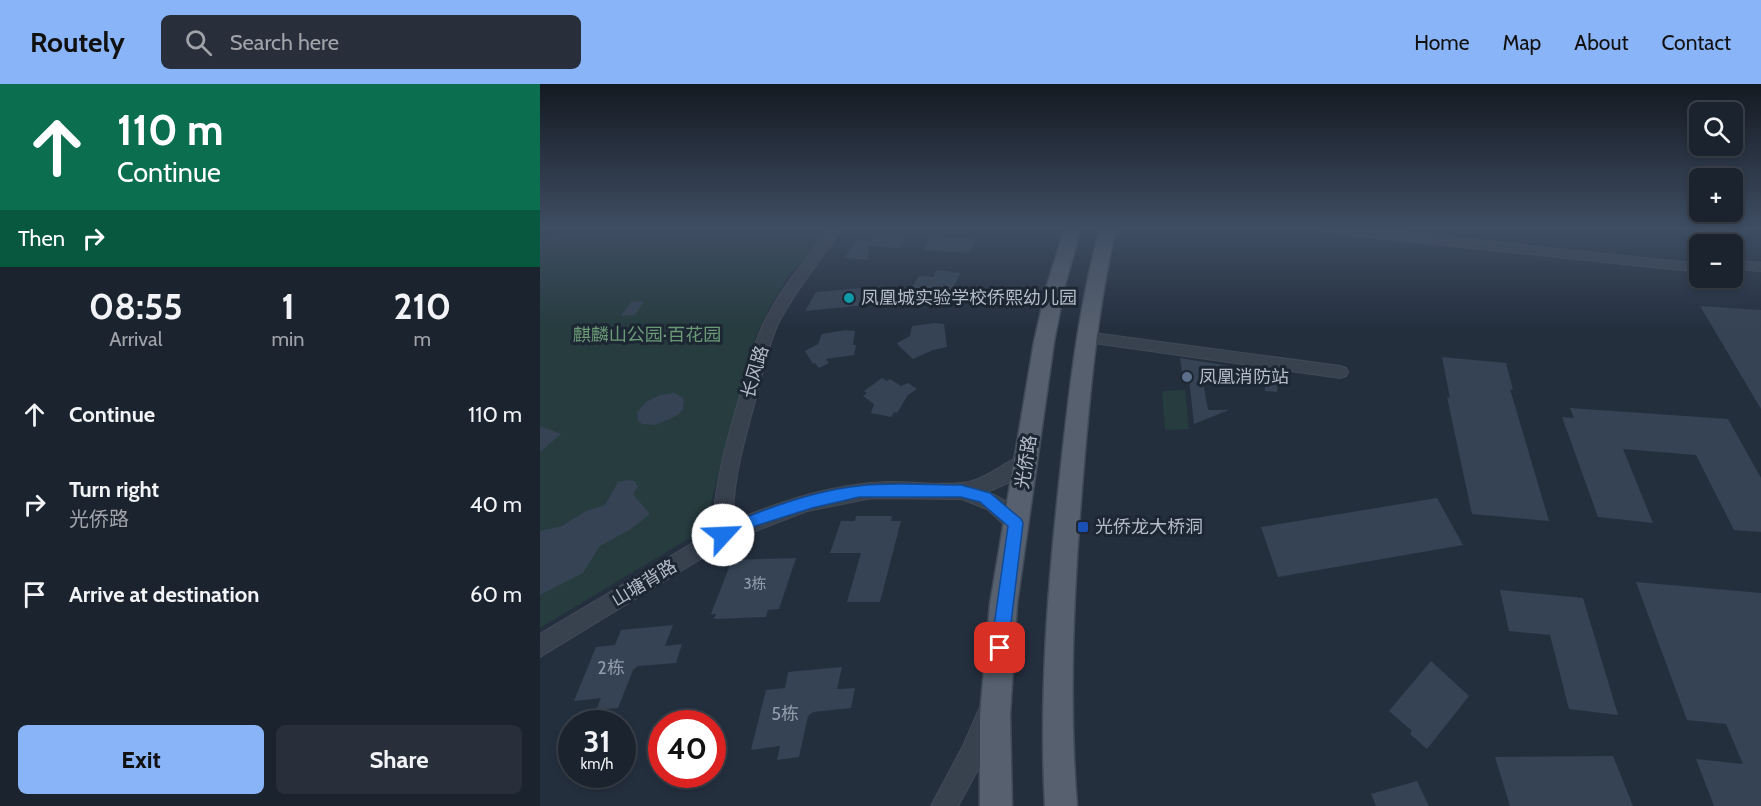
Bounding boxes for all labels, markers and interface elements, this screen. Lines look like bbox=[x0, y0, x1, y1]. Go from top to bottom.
search box bbox=[161, 15, 581, 69]
text: Routely bbox=[30, 25, 125, 59]
icon: search bbox=[182, 26, 215, 59]
text: Search here bbox=[230, 29, 339, 56]
text: Home bbox=[1414, 30, 1470, 55]
text: Map bbox=[1503, 30, 1541, 55]
text: About bbox=[1574, 30, 1628, 55]
text: Contact bbox=[1661, 30, 1731, 55]
map controls bbox=[1689, 102, 1743, 288]
button: search bbox=[1689, 102, 1743, 156]
text: 110 m bbox=[117, 104, 224, 156]
icon: ahead bbox=[18, 108, 96, 186]
text: Continue bbox=[117, 156, 221, 189]
button: + bbox=[1689, 168, 1743, 222]
icon: right bbox=[77, 222, 110, 255]
text: Then bbox=[18, 225, 65, 252]
button: − bbox=[1689, 234, 1743, 288]
text: 08:55 bbox=[89, 284, 183, 328]
text: 1 bbox=[281, 284, 295, 328]
text: 210 bbox=[393, 284, 451, 328]
place label: 凤凰城实验学校侨熙幼儿园 bbox=[861, 287, 1077, 309]
marker: 凤凰城实验学校侨熙幼儿园 bbox=[842, 291, 856, 305]
park label: 麒麟山公园·百花园 bbox=[573, 324, 721, 346]
text: Arrival bbox=[109, 327, 162, 351]
text: min bbox=[272, 327, 305, 351]
text: m bbox=[413, 327, 431, 351]
street label: 长风路 bbox=[737, 343, 773, 401]
place label: 凤凰消防站 bbox=[1199, 366, 1289, 388]
marker: 凤凰消防站 bbox=[1180, 370, 1194, 384]
icon: ahead bbox=[18, 398, 51, 431]
text: Continue bbox=[69, 401, 155, 428]
text: 110 m bbox=[468, 401, 522, 428]
street label: 光侨路 bbox=[1011, 434, 1041, 490]
text: Turn right bbox=[69, 476, 159, 503]
icon: right bbox=[18, 488, 51, 521]
text: 40 m bbox=[470, 491, 522, 518]
position arrow bbox=[691, 503, 755, 567]
text: 光侨路 bbox=[69, 507, 129, 531]
place label: 光侨龙大桥洞 bbox=[1095, 516, 1203, 538]
marker: 光侨龙大桥洞 bbox=[1076, 520, 1090, 534]
street label: 山塘背路 bbox=[607, 555, 681, 611]
house number: 3栋 bbox=[743, 575, 767, 593]
icon: arrive bbox=[18, 578, 51, 611]
text: Arrive at destination bbox=[69, 581, 259, 608]
text: 60 m bbox=[470, 581, 522, 608]
pin bbox=[974, 622, 1025, 673]
icon: arrive bbox=[983, 631, 1016, 664]
house number: 2栋 bbox=[597, 657, 625, 679]
house number: 5栋 bbox=[771, 703, 799, 725]
speed limit sign: 40 bbox=[648, 710, 726, 788]
text: 31 bbox=[583, 723, 611, 760]
button: Exit bbox=[18, 725, 264, 794]
button: Share bbox=[276, 725, 522, 794]
text: km/h bbox=[581, 755, 613, 773]

